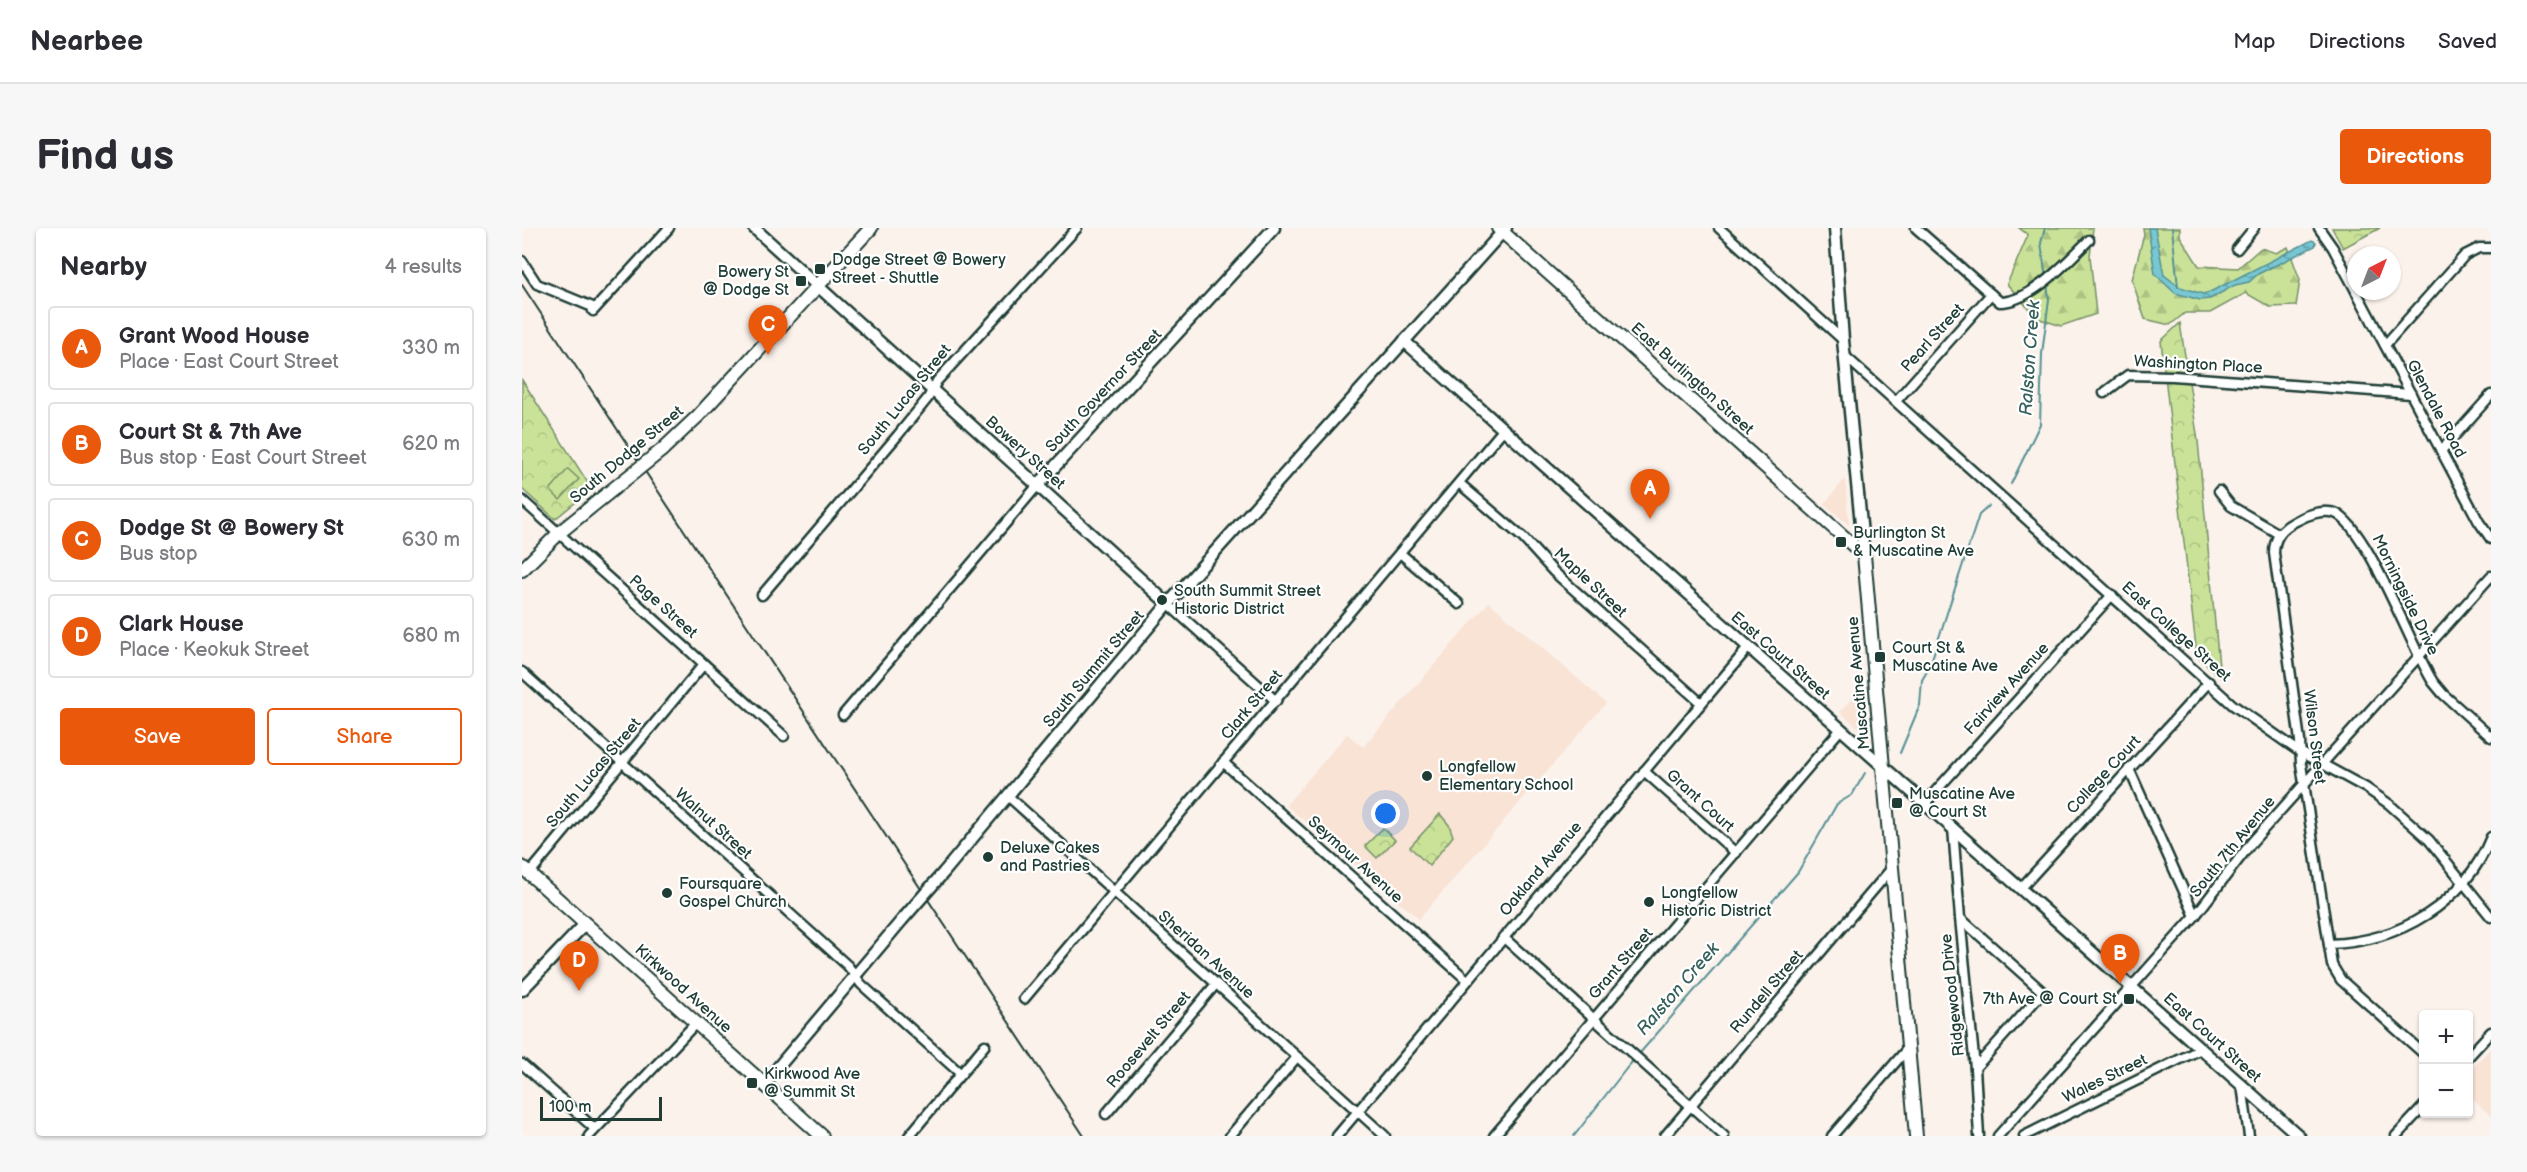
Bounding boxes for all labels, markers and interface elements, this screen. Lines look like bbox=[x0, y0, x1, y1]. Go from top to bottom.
text: Nearbee bbox=[30, 25, 143, 58]
text: Map bbox=[2233, 29, 2276, 54]
text: Directions bbox=[2309, 29, 2405, 54]
text: Saved bbox=[2438, 29, 2497, 54]
button: Directions bbox=[2340, 129, 2491, 184]
text: Find us bbox=[36, 131, 174, 182]
north arrow bbox=[2347, 246, 2401, 300]
place label: Dodge Street @ Bowery Street - Shuttle bbox=[832, 251, 1006, 288]
text: Nearby bbox=[60, 252, 147, 283]
text: 4 results bbox=[384, 255, 462, 279]
marker: Dodge Street @ Bowery Street - Shuttle bbox=[813, 262, 827, 276]
place label: Bowery St @ Dodge St bbox=[703, 263, 789, 300]
marker: Bowery St @ Dodge St bbox=[794, 274, 808, 288]
water label: Ralston Creek bbox=[2015, 298, 2045, 416]
street label: Pearl Street bbox=[1897, 300, 1969, 376]
pin: C bbox=[748, 306, 788, 355]
street label: East Burlington Street bbox=[1627, 319, 1757, 439]
text: Grant Wood House bbox=[119, 323, 309, 350]
street label: South Governor Street bbox=[1042, 326, 1166, 456]
text: A bbox=[75, 336, 88, 360]
text: 330 m bbox=[402, 336, 460, 360]
street label: South Lucas Street bbox=[854, 341, 956, 459]
text: Place · East Court Street bbox=[119, 350, 339, 374]
street label: Washington Place bbox=[2133, 352, 2263, 378]
street label: Glendale Road bbox=[2402, 357, 2470, 461]
street label: South Dodge Street bbox=[567, 402, 688, 508]
street label: Bowery Street bbox=[981, 412, 1069, 494]
text: Court St & 7th Ave bbox=[119, 419, 302, 446]
text: B bbox=[74, 432, 89, 456]
text: 620 m bbox=[402, 432, 460, 456]
text: Bus stop · East Court Street bbox=[119, 446, 367, 470]
pin: A bbox=[1630, 470, 1670, 519]
text: Dodge St @ Bowery St bbox=[119, 515, 344, 542]
place label: Burlington St & Muscatine Ave bbox=[1853, 524, 1974, 561]
text: C bbox=[74, 528, 89, 552]
text: 630 m bbox=[402, 528, 460, 552]
street label: Morningside Drive bbox=[2368, 532, 2443, 659]
marker: Burlington St & Muscatine Ave bbox=[1834, 535, 1848, 549]
text: Bus stop bbox=[119, 542, 198, 566]
street label: Maple Street bbox=[1550, 544, 1631, 622]
street label: Page Street bbox=[625, 571, 701, 643]
street label: East College Street bbox=[2117, 578, 2235, 686]
place label: South Summit Street Historic District bbox=[1174, 582, 1321, 619]
marker: South Summit Street Historic District bbox=[1155, 593, 1169, 607]
street label: South Summit Street bbox=[1039, 607, 1149, 731]
street label: East Court Street bbox=[1727, 608, 1833, 704]
text: Clark House bbox=[119, 611, 244, 638]
street label: Muscatine Avenue bbox=[1844, 615, 1874, 750]
text: D bbox=[75, 624, 88, 648]
text: 680 m bbox=[402, 624, 460, 648]
text: Place · Keokuk Street bbox=[119, 638, 309, 662]
place label: Court St & Muscatine Ave bbox=[1892, 639, 1999, 676]
street label: Fairview Avenue bbox=[1961, 639, 2054, 739]
marker: Court St & Muscatine Ave bbox=[1873, 650, 1887, 664]
street label: Clark Street bbox=[1217, 666, 1287, 744]
street label: Wilson Street bbox=[2299, 689, 2329, 785]
button: Save bbox=[60, 708, 255, 765]
button: Share bbox=[267, 708, 462, 765]
street label: South Lucas Street bbox=[543, 714, 645, 832]
street label: College Court bbox=[2063, 732, 2145, 818]
place label: Longfellow Elementary School bbox=[1439, 758, 1573, 795]
street label: Grant Court bbox=[1662, 766, 1738, 837]
marker: Longfellow Elementary School bbox=[1420, 769, 1434, 783]
street label: Walnut Street bbox=[671, 784, 755, 864]
place label: Muscatine Ave @ Court St bbox=[1909, 785, 2016, 822]
street label: South 7th Avenue bbox=[2186, 792, 2280, 901]
marker: Muscatine Ave @ Court St bbox=[1890, 796, 1904, 810]
your location bbox=[1371, 799, 1400, 828]
street label: Seymour Avenue bbox=[1304, 812, 1407, 908]
street label: Oakland Avenue bbox=[1496, 817, 1586, 920]
place label: Deluxe Cakes and Pastries bbox=[1000, 839, 1100, 876]
marker: Deluxe Cakes and Pastries bbox=[981, 850, 995, 864]
place label: Foursquare Gospel Church bbox=[679, 875, 787, 912]
place label: Longfellow Historic District bbox=[1661, 884, 1772, 921]
marker: Foursquare Gospel Church bbox=[660, 886, 674, 900]
marker: Longfellow Historic District bbox=[1642, 895, 1656, 909]
street label: Sheridan Avenue bbox=[1154, 907, 1258, 1003]
street label: Grant Street bbox=[1585, 924, 1657, 1004]
street label: Ridgewood Drive bbox=[1937, 932, 1969, 1057]
pin: B bbox=[2100, 934, 2140, 984]
water label: Ralston Creek bbox=[1632, 938, 1725, 1039]
street label: Kirkwood Avenue bbox=[631, 941, 736, 1038]
pin: D bbox=[560, 942, 598, 991]
street label: Rundell Street bbox=[1727, 946, 1807, 1038]
street label: Roosevelt Street bbox=[1103, 988, 1195, 1092]
street label: East Court Street bbox=[2159, 989, 2265, 1087]
place label: 7th Ave @ Court St bbox=[1983, 990, 2117, 1009]
marker: 7th Ave @ Court St bbox=[2122, 992, 2136, 1006]
map controls bbox=[2419, 1010, 2473, 1118]
button: + bbox=[2419, 1010, 2473, 1064]
street label: Wales Street bbox=[2060, 1050, 2150, 1108]
button: − bbox=[2419, 1064, 2473, 1118]
place label: Kirkwood Ave @ Summit St bbox=[764, 1065, 861, 1102]
marker: Kirkwood Ave @ Summit St bbox=[745, 1076, 759, 1090]
scale bar bbox=[540, 1094, 662, 1122]
text: 100 m bbox=[549, 1098, 592, 1117]

